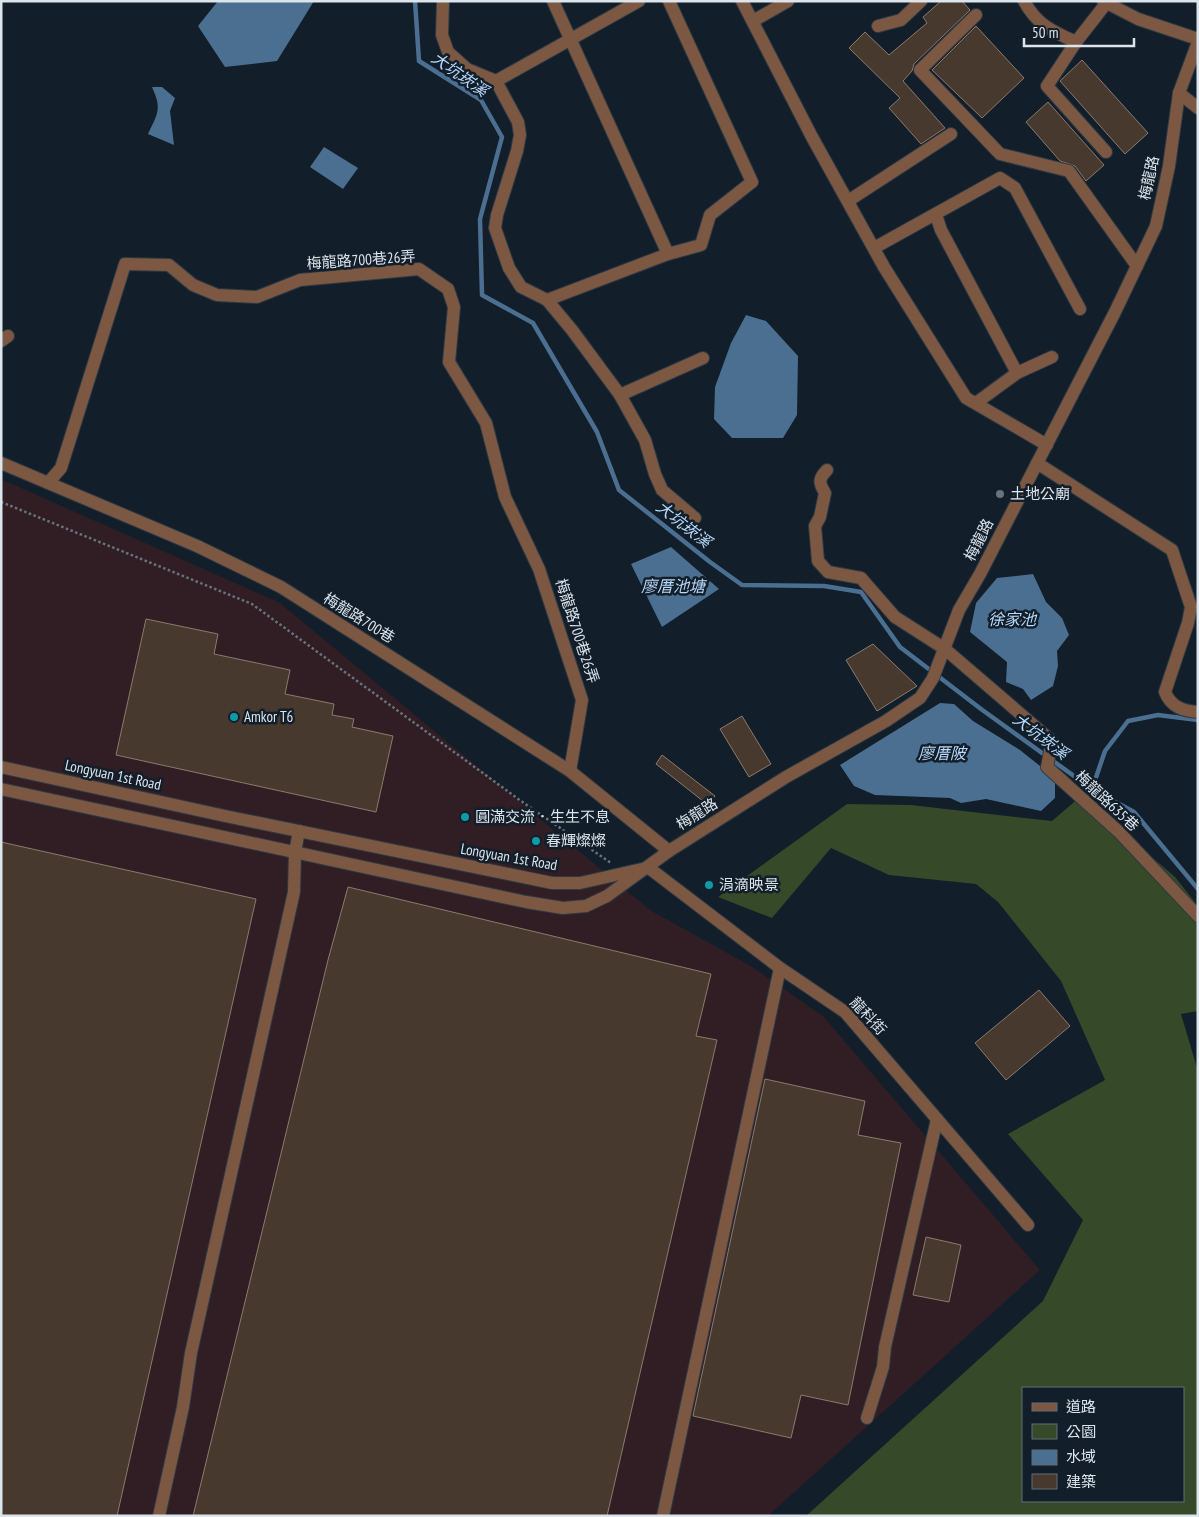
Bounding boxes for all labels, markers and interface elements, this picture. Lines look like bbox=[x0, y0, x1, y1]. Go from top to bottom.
scale bar bbox=[1024, 15, 1134, 47]
text: 50 m bbox=[1032, 23, 1058, 42]
water label: 大坑崁溪 bbox=[428, 47, 494, 102]
street label: 梅龍路 bbox=[1135, 154, 1162, 202]
street label: 梅龍路700巷26弄 bbox=[306, 246, 416, 273]
place label: 土地公廟 bbox=[1010, 484, 1070, 503]
marker: 土地公廟 bbox=[994, 488, 1006, 500]
water label: 大坑崁溪 bbox=[653, 496, 717, 553]
street label: 梅龍路 bbox=[960, 515, 997, 564]
street label: 梅龍路700巷26弄 bbox=[552, 576, 603, 686]
water label: 廖厝池塘 bbox=[641, 576, 708, 596]
street label: 梅龍路700巷 bbox=[320, 588, 398, 647]
water label: 徐家池 bbox=[988, 609, 1038, 629]
place label: Amkor T6 bbox=[244, 707, 294, 726]
water label: 大坑崁溪 bbox=[1009, 709, 1074, 764]
marker: Amkor T6 bbox=[228, 711, 240, 723]
water label: 廖厝陂 bbox=[918, 743, 968, 763]
street label: Longyuan 1st Road bbox=[63, 755, 163, 794]
street label: 梅龍路635巷 bbox=[1072, 766, 1143, 835]
street label: 梅龍路 bbox=[673, 794, 721, 834]
place label: 圓滿交流．生生不息 bbox=[475, 807, 610, 826]
marker: 圓滿交流．生生不息 bbox=[459, 811, 471, 823]
place label: 春輝燦燦 bbox=[546, 831, 606, 850]
marker: 春輝燦燦 bbox=[530, 835, 542, 847]
street label: Longyuan 1st Road bbox=[459, 839, 559, 874]
place label: 涓滴映景 bbox=[719, 875, 779, 894]
marker: 涓滴映景 bbox=[703, 879, 715, 891]
street label: 龍科街 bbox=[846, 993, 891, 1039]
legend bbox=[1022, 1387, 1184, 1502]
text: 道路 bbox=[1066, 1397, 1096, 1416]
text: 公園 bbox=[1066, 1422, 1096, 1441]
text: 水域 bbox=[1066, 1447, 1096, 1466]
text: 建築 bbox=[1066, 1472, 1096, 1491]

